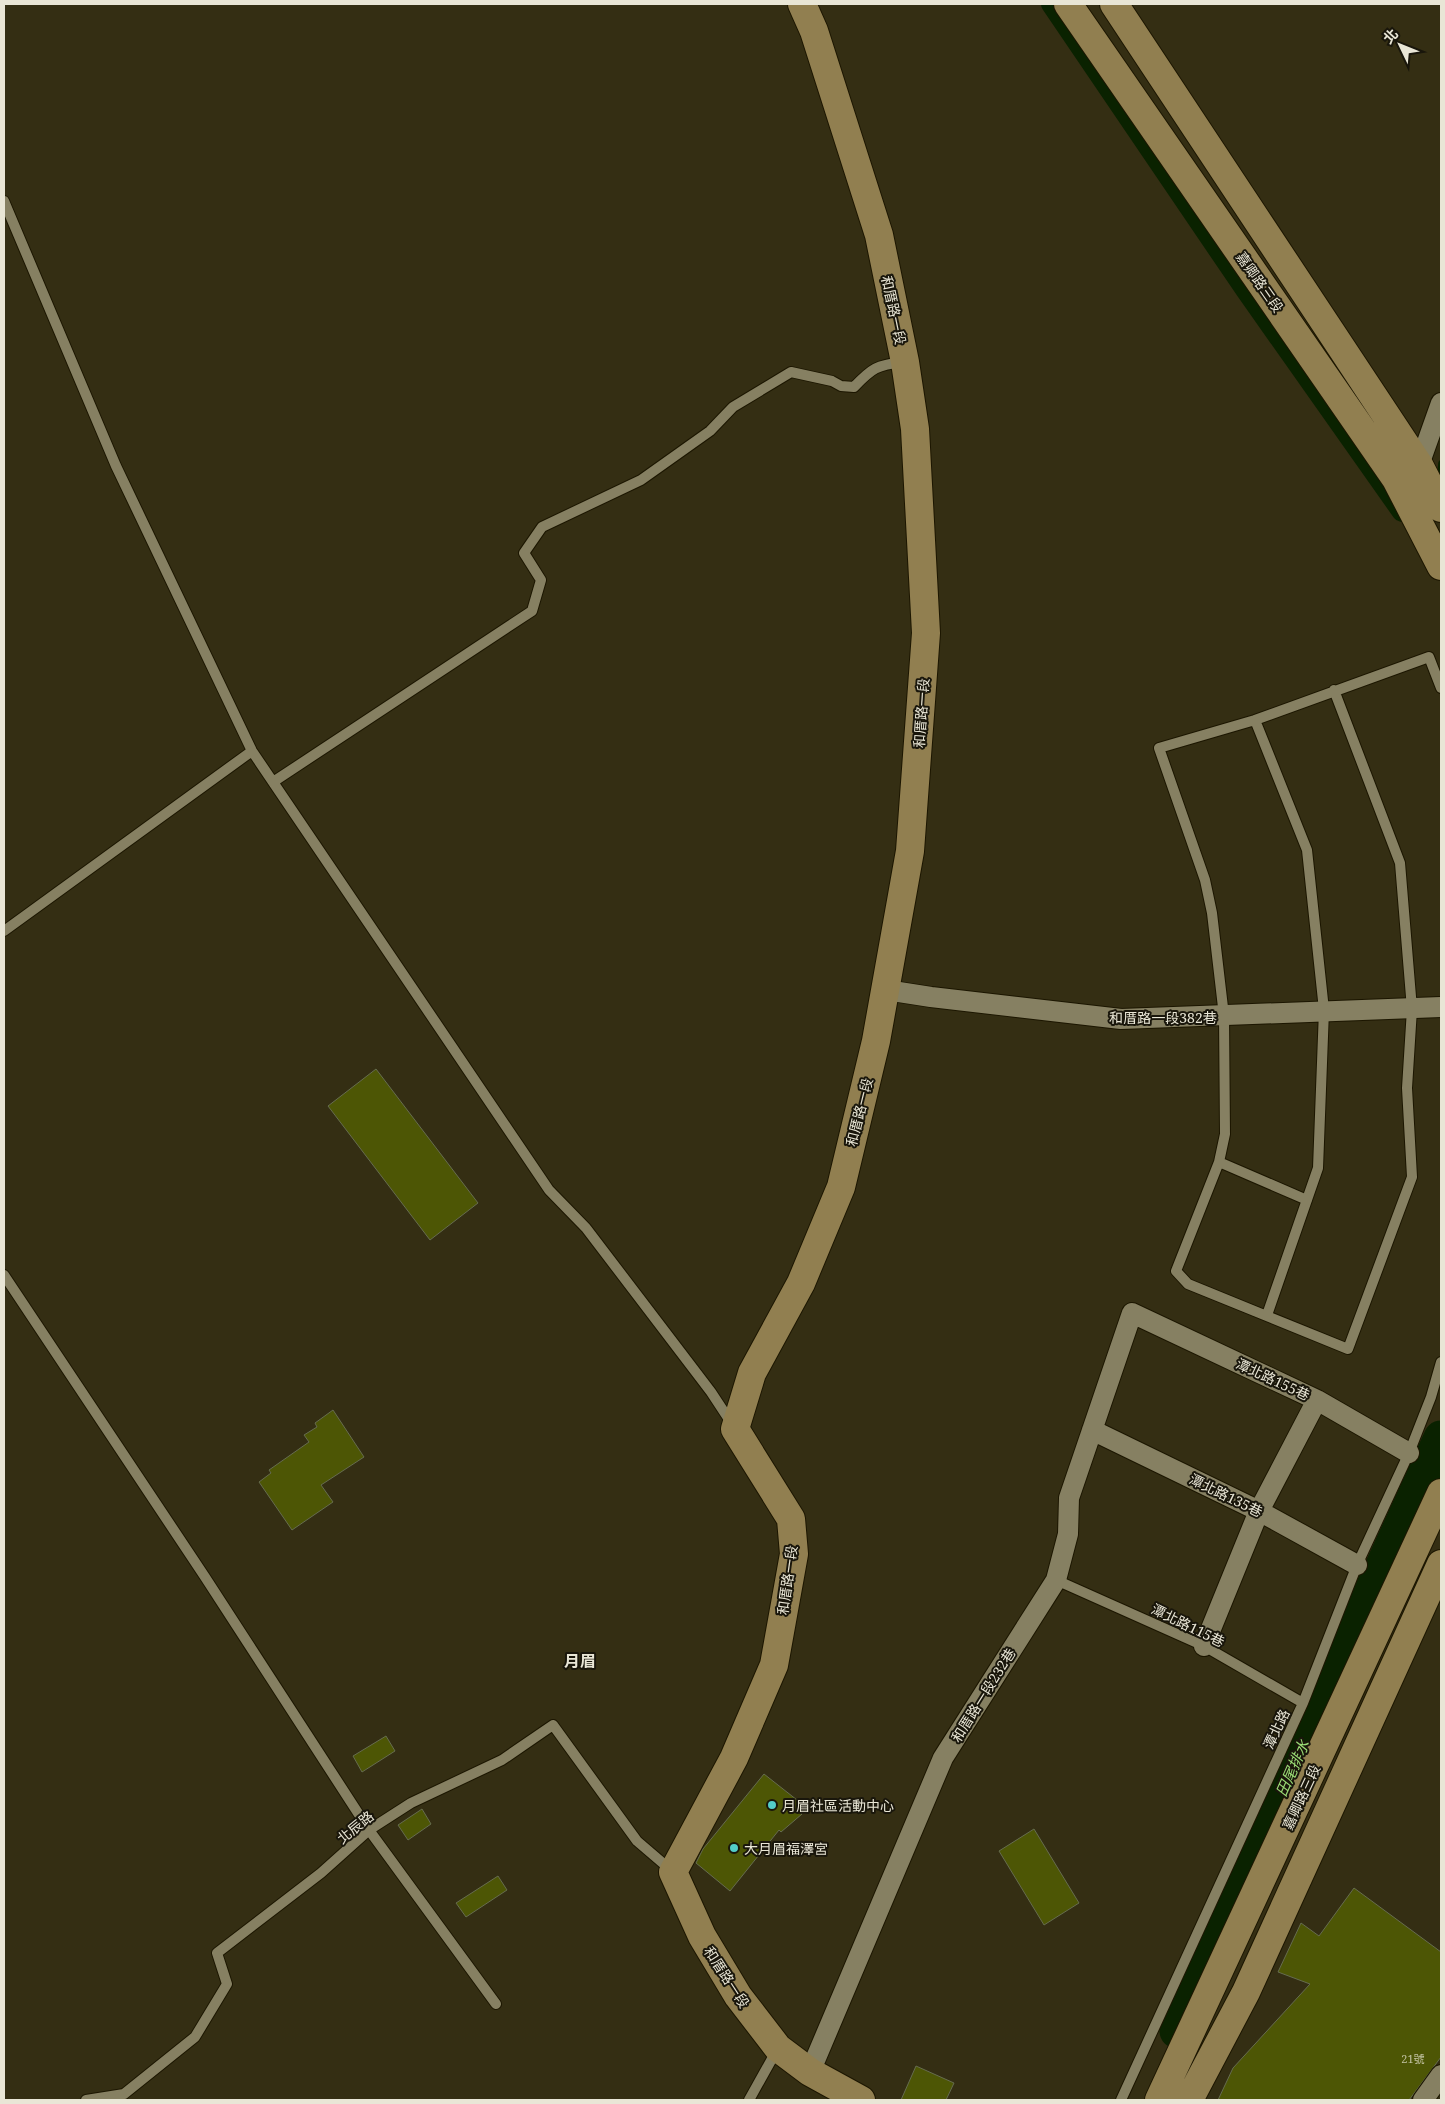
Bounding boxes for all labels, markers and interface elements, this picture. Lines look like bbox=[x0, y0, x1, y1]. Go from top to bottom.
north arrow bbox=[1375, 20, 1425, 70]
text: 北 bbox=[1378, 24, 1402, 47]
street label: 嘉卿路三段 bbox=[1232, 248, 1288, 316]
street label: 和厝路一段 bbox=[877, 274, 911, 346]
street label: 和厝路一段 bbox=[909, 677, 933, 749]
street label: 和厝路一段382巷 bbox=[1109, 1008, 1217, 1027]
street label: 和厝路一段 bbox=[841, 1076, 877, 1148]
street label: 潭北路155巷 bbox=[1233, 1354, 1313, 1404]
street label: 潭北路135巷 bbox=[1186, 1469, 1266, 1521]
street label: 和厝路一段 bbox=[773, 1544, 801, 1616]
street label: 潭北路115巷 bbox=[1148, 1599, 1228, 1651]
street label: 和厝路一段232巷 bbox=[946, 1644, 1020, 1746]
district label: 月眉 bbox=[564, 1650, 596, 1672]
street label: 潭北路 bbox=[1259, 1706, 1293, 1752]
water label: 田尾排水 bbox=[1271, 1736, 1314, 1799]
street label: 嘉卿路三段 bbox=[1278, 1761, 1324, 1833]
place label: 月眉社區活動中心 bbox=[782, 1796, 894, 1815]
marker: 月眉社區活動中心 bbox=[766, 1799, 778, 1811]
street label: 北辰路 bbox=[333, 1806, 377, 1848]
place label: 大月眉福澤宮 bbox=[744, 1839, 828, 1858]
marker: 大月眉福澤宮 bbox=[728, 1842, 740, 1854]
street label: 和厝路一段 bbox=[700, 1942, 754, 2012]
house number: 21號 bbox=[1401, 2051, 1425, 2066]

